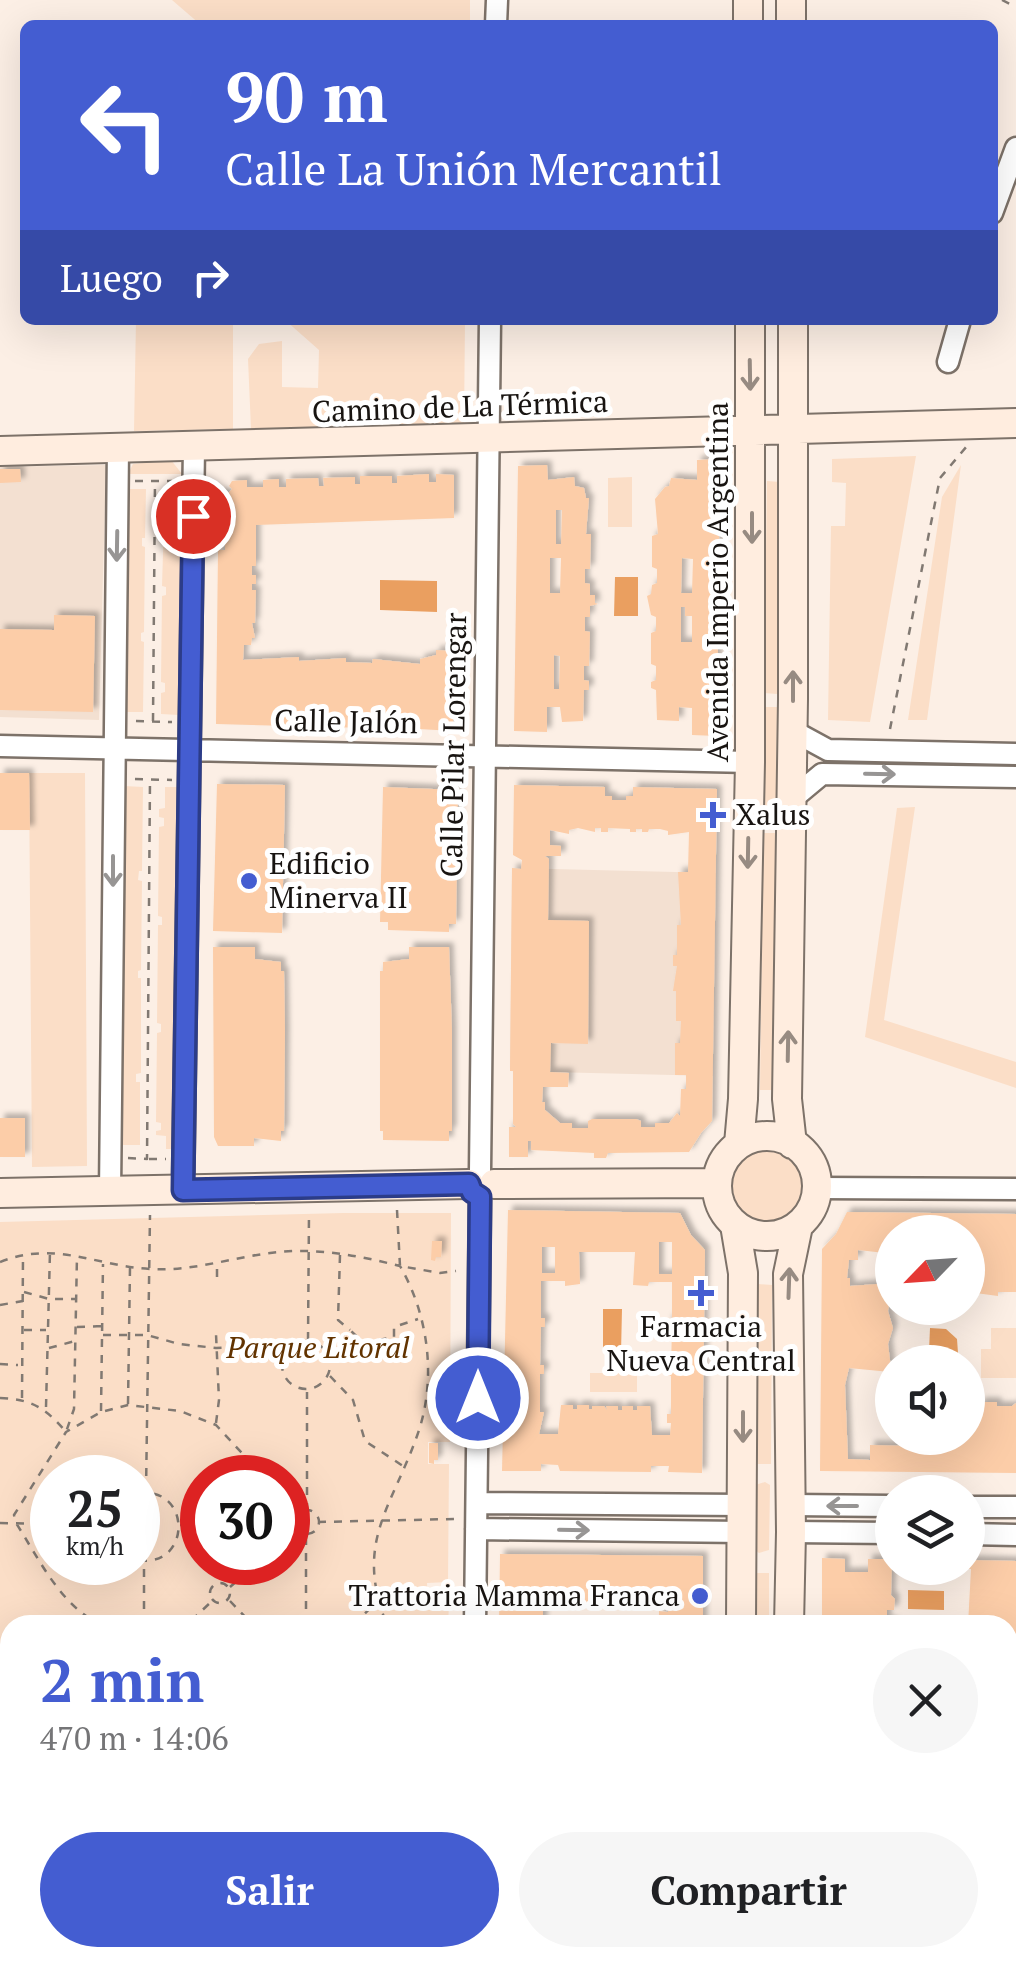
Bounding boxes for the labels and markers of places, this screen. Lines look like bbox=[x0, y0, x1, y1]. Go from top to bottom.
pin bbox=[151, 474, 236, 559]
place label: Xalus bbox=[736, 794, 811, 834]
marker: Xalus bbox=[700, 802, 726, 828]
place label: Edificio Minerva II bbox=[269, 843, 408, 917]
marker: Edificio Minerva II bbox=[238, 870, 260, 892]
marker: Farmacia Nueva Central bbox=[690, 1282, 712, 1304]
place label: Farmacia Nueva Central bbox=[606, 1306, 796, 1380]
place label: Trattoria Mamma Franca bbox=[349, 1575, 680, 1615]
marker: Trattoria Mamma Franca bbox=[689, 1585, 711, 1607]

